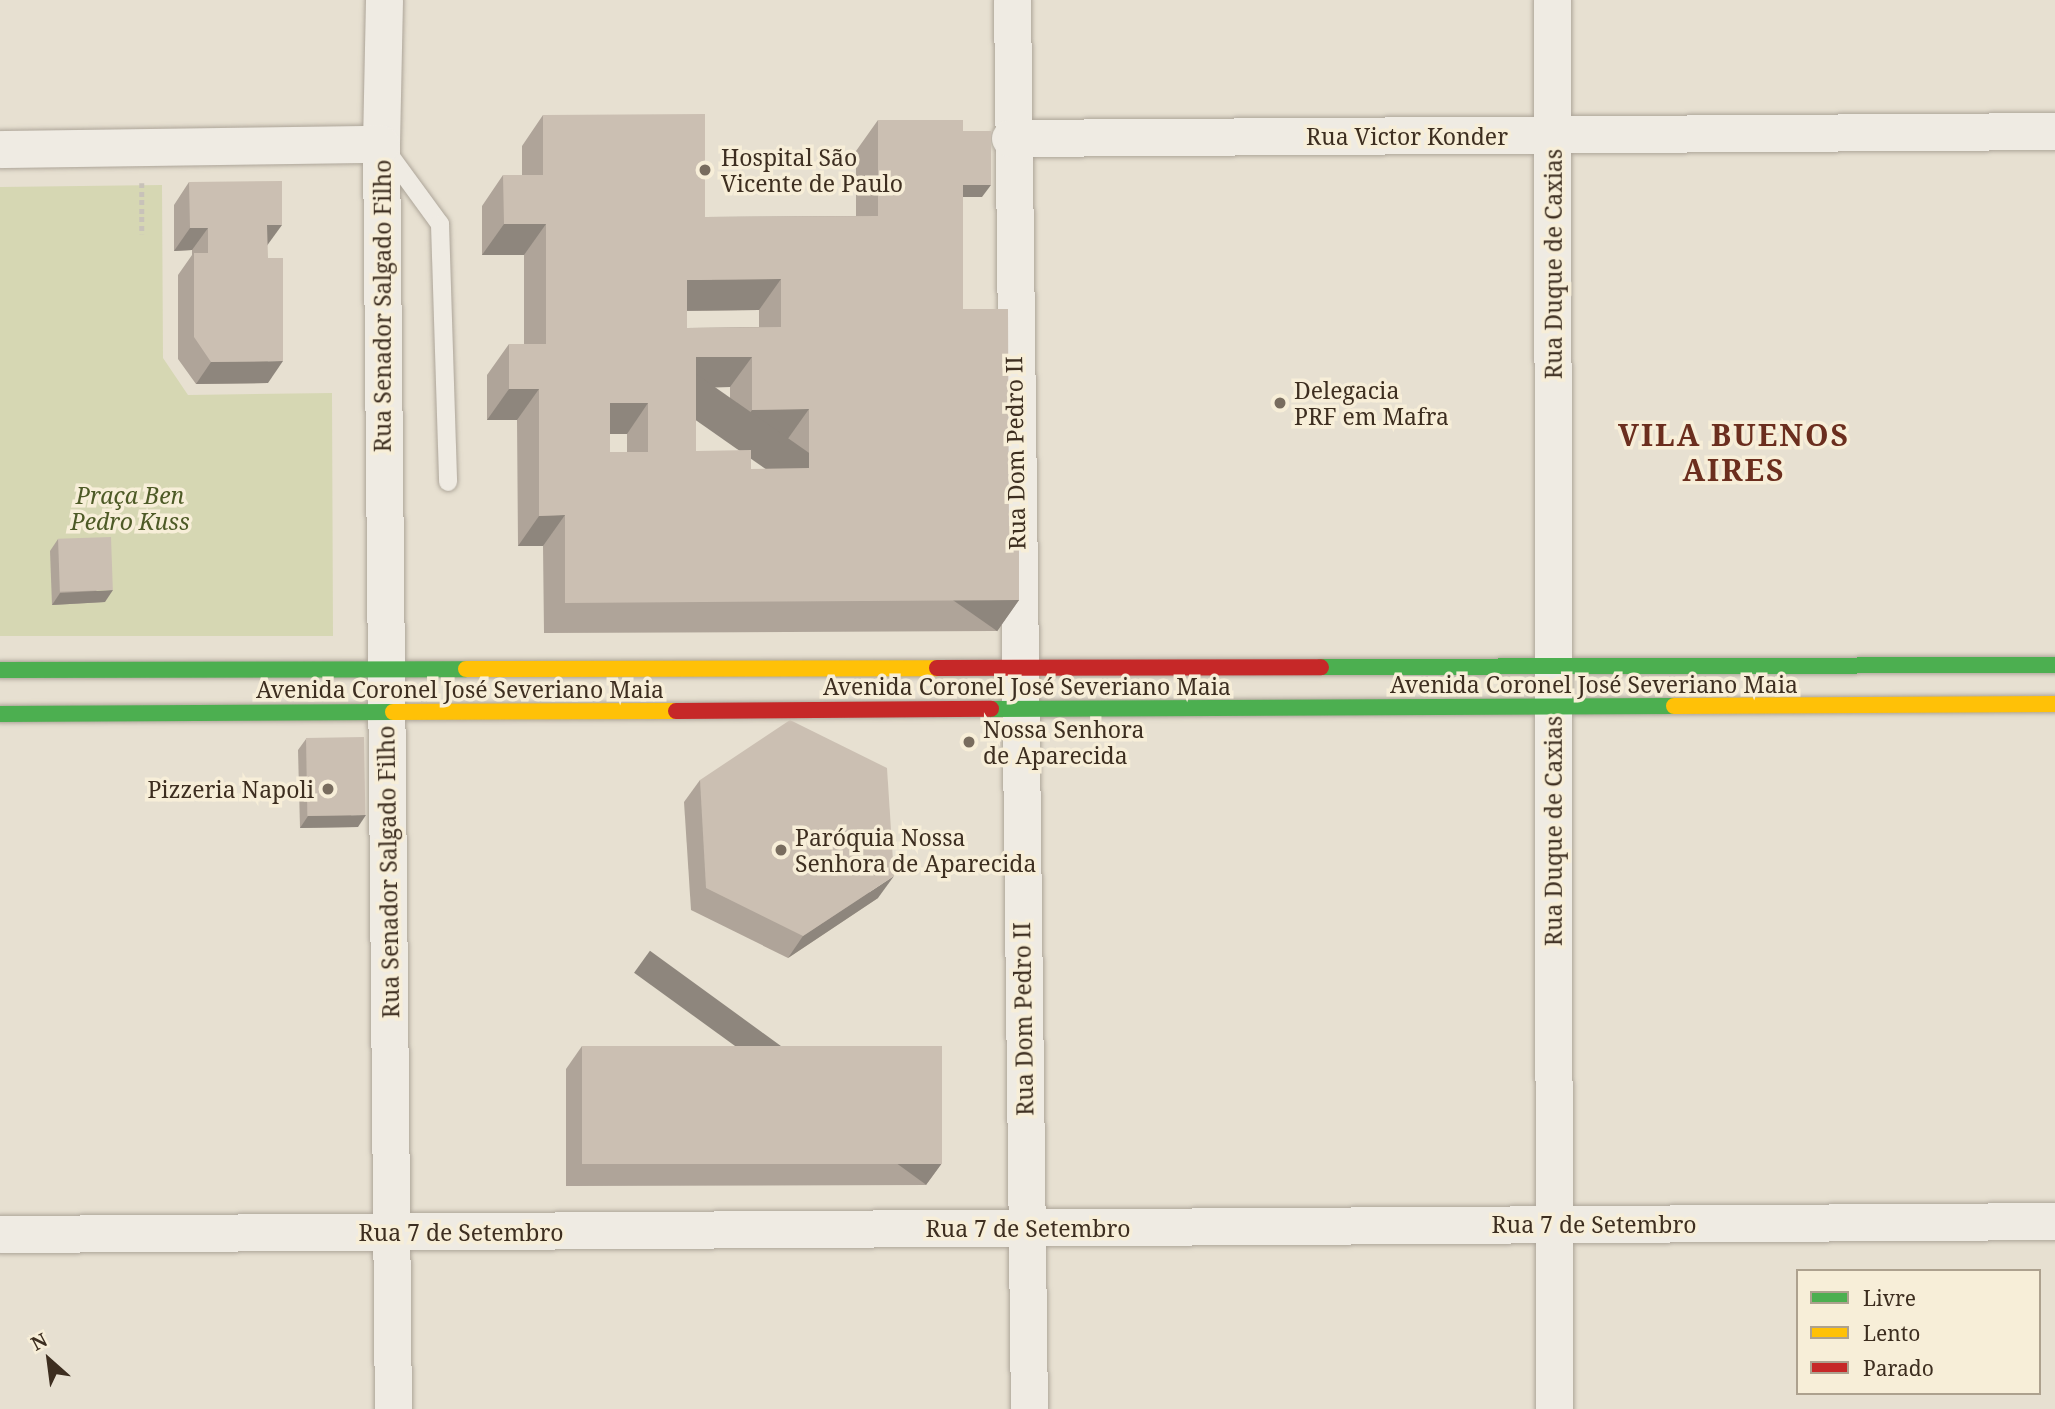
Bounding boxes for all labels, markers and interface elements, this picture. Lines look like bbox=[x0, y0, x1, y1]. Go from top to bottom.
street label: Rua Victor Konder bbox=[1306, 122, 1508, 150]
place label: Hospital São Vicente de Paulo bbox=[721, 143, 903, 197]
street label: Rua Duque de Caxias bbox=[1539, 149, 1567, 379]
street label: Rua Senador Salgado Filho bbox=[368, 160, 396, 452]
marker: Hospital São Vicente de Paulo bbox=[695, 160, 715, 180]
street label: Rua Dom Pedro II bbox=[1000, 356, 1030, 550]
place label: Delegacia PRF em Mafra bbox=[1294, 376, 1449, 430]
marker: Delegacia PRF em Mafra bbox=[1272, 395, 1288, 411]
district label: VILA BUENOS AIRES bbox=[1619, 417, 1849, 488]
park label: Praça Ben Pedro Kuss bbox=[70, 481, 190, 535]
street label: Avenida Coronel José Severiano Maia bbox=[1390, 670, 1798, 698]
street label: Avenida Coronel José Severiano Maia bbox=[823, 672, 1231, 700]
street label: Avenida Coronel José Severiano Maia bbox=[256, 675, 664, 703]
place label: Nossa Senhora de Aparecida bbox=[983, 715, 1144, 769]
street label: Rua Duque de Caxias bbox=[1539, 716, 1567, 946]
street label: Rua Senador Salgado Filho bbox=[372, 725, 404, 1019]
marker: Nossa Senhora de Aparecida bbox=[961, 734, 977, 750]
place label: Pizzeria Napoli bbox=[147, 775, 314, 803]
marker: Pizzeria Napoli bbox=[320, 781, 336, 797]
place label: Paróquia Nossa Senhora de Aparecida bbox=[795, 823, 1036, 877]
marker: Paróquia Nossa Senhora de Aparecida bbox=[773, 842, 789, 858]
street label: Rua Dom Pedro II bbox=[1008, 922, 1038, 1116]
street label: Rua 7 de Setembro bbox=[1491, 1210, 1697, 1238]
street label: Rua 7 de Setembro bbox=[925, 1214, 1131, 1242]
street label: Rua 7 de Setembro bbox=[358, 1218, 564, 1246]
legend bbox=[1796, 1269, 2041, 1395]
text: Livre bbox=[1863, 1284, 1916, 1312]
text: Lento bbox=[1863, 1319, 1920, 1347]
north arrow bbox=[14, 1325, 84, 1395]
text: N bbox=[26, 1326, 52, 1356]
text: Parado bbox=[1863, 1354, 1934, 1382]

